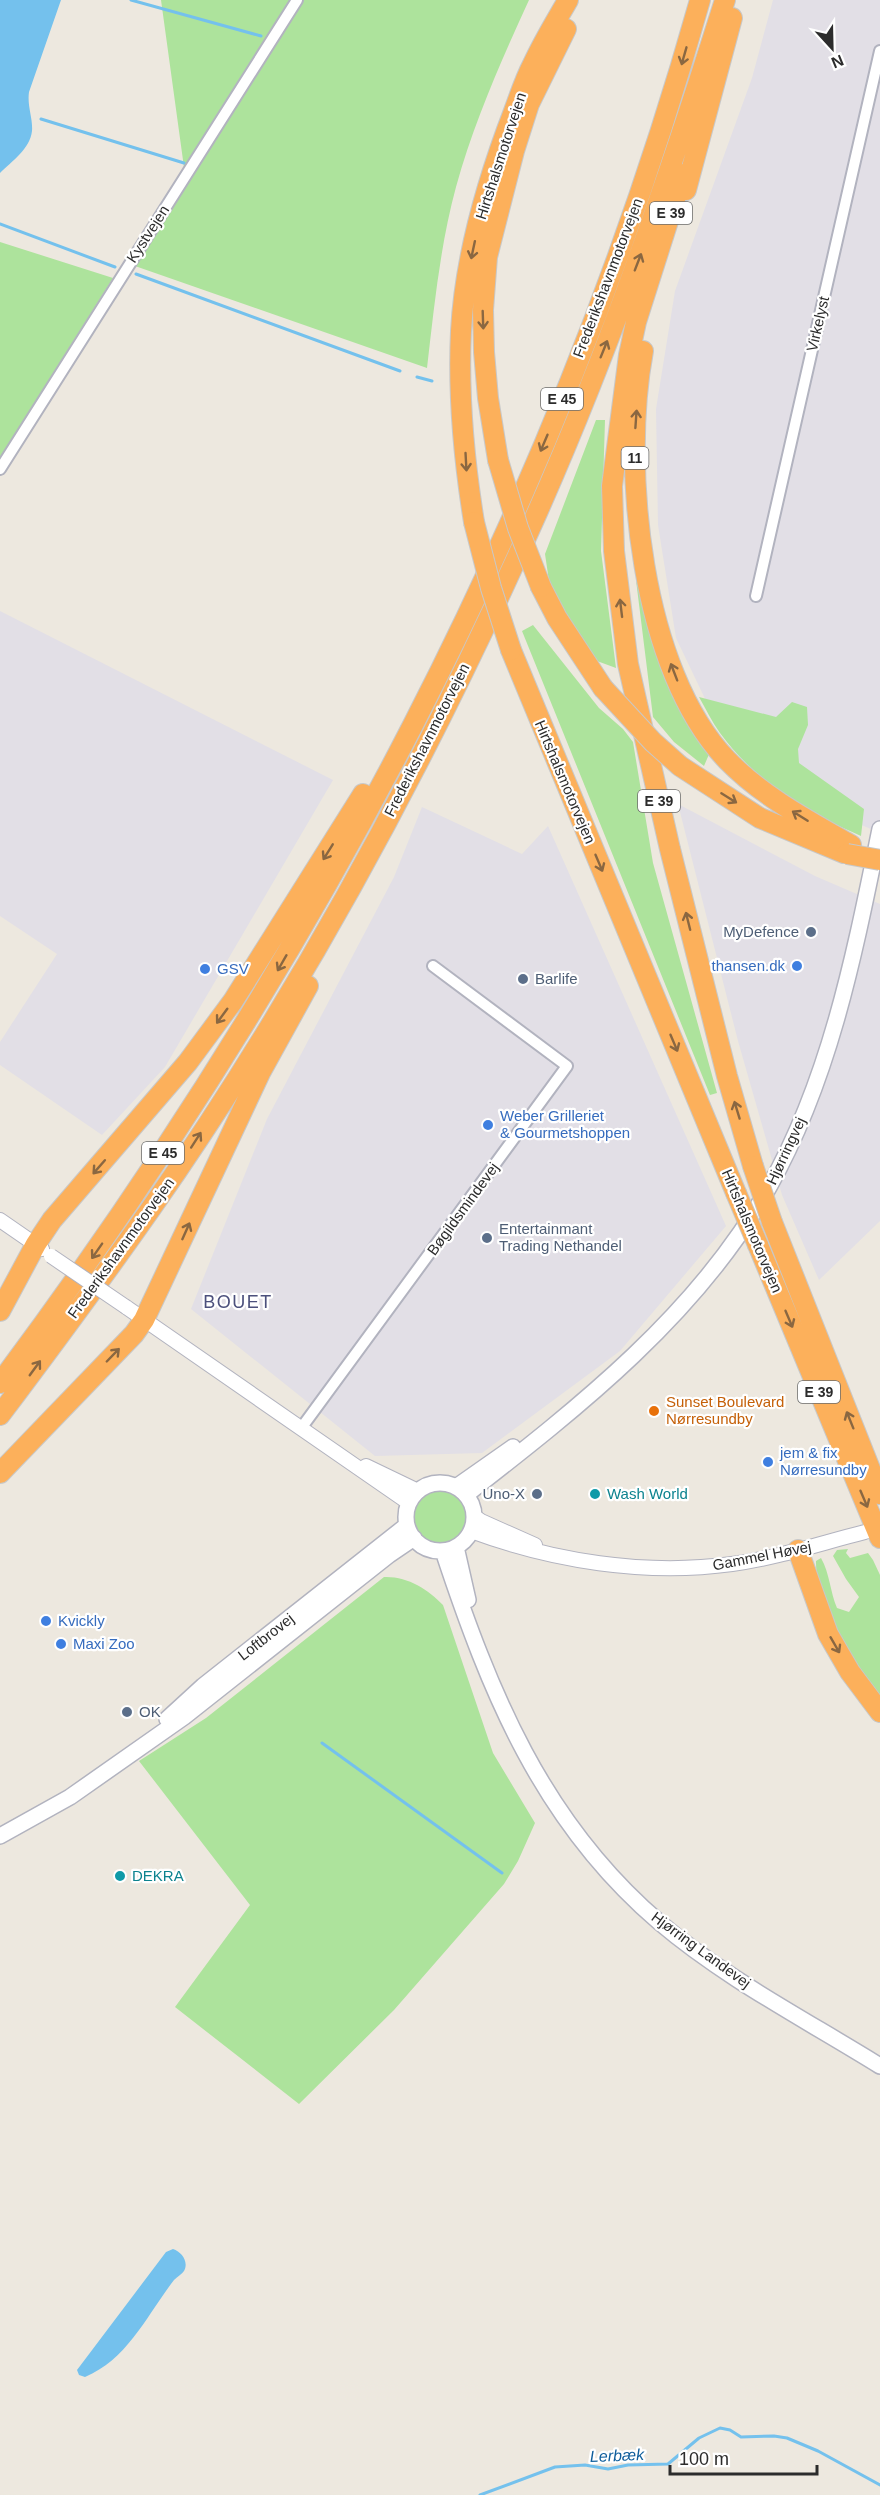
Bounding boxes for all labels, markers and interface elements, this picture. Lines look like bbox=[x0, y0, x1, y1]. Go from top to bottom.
north arrow bbox=[802, 18, 862, 78]
one-way arrow bbox=[678, 46, 689, 65]
text: N bbox=[829, 51, 846, 71]
street label: Hirtshalsmotorvejen bbox=[472, 90, 529, 222]
street label: Frederikshavnmotorvejen bbox=[569, 196, 646, 360]
street label: Kystvejen bbox=[123, 202, 172, 266]
road number: E 39 bbox=[650, 202, 692, 224]
one-way arrow bbox=[466, 240, 478, 259]
one-way arrow bbox=[633, 253, 644, 271]
street label: Virkelyst bbox=[803, 294, 832, 353]
one-way arrow bbox=[477, 309, 489, 329]
one-way arrow bbox=[599, 341, 610, 359]
road number: E 45 bbox=[541, 388, 583, 410]
one-way arrow bbox=[630, 409, 641, 429]
one-way arrow bbox=[538, 433, 549, 451]
road number: 11 bbox=[622, 447, 648, 469]
one-way arrow bbox=[460, 452, 471, 472]
one-way arrow bbox=[615, 598, 626, 618]
street label: Frederikshavnmotorvejen bbox=[381, 661, 473, 819]
one-way arrow bbox=[668, 663, 679, 682]
street label: Hirtshalsmotorvejen bbox=[532, 717, 599, 846]
road number: E 39 bbox=[638, 790, 680, 812]
one-way arrow bbox=[720, 793, 737, 805]
one-way arrow bbox=[791, 809, 808, 822]
one-way arrow bbox=[321, 843, 333, 860]
one-way arrow bbox=[594, 853, 605, 872]
one-way arrow bbox=[681, 912, 693, 931]
place label: MyDefence bbox=[723, 923, 799, 940]
marker: MyDefence bbox=[804, 925, 818, 939]
one-way arrow bbox=[275, 954, 287, 971]
place label: thansen.dk bbox=[712, 957, 785, 974]
marker: thansen.dk bbox=[790, 959, 804, 973]
place label: GSV bbox=[217, 960, 249, 977]
marker: GSV bbox=[198, 962, 212, 976]
place label: Barlife bbox=[535, 970, 578, 987]
marker: Barlife bbox=[516, 972, 530, 986]
one-way arrow bbox=[216, 1008, 228, 1024]
one-way arrow bbox=[669, 1033, 680, 1052]
one-way arrow bbox=[731, 1101, 742, 1120]
place label: Weber Grilleriet & Gourmetshoppen bbox=[500, 1107, 630, 1141]
street label: Hjørringvej bbox=[763, 1114, 809, 1187]
marker: Weber Grilleriet & Gourmetshoppen bbox=[481, 1118, 495, 1132]
one-way arrow bbox=[190, 1132, 202, 1149]
road number: E 45 bbox=[142, 1142, 184, 1164]
one-way arrow bbox=[92, 1159, 105, 1175]
street label: Bøgildsmindevej bbox=[423, 1159, 502, 1258]
street label: Hirtshalsmotorvejen bbox=[719, 1166, 786, 1295]
street label: Frederikshavnmotorvejen bbox=[64, 1174, 177, 1321]
place label: Entertainmant Trading Nethandel bbox=[499, 1220, 622, 1254]
one-way arrow bbox=[181, 1223, 193, 1241]
marker: Entertainmant Trading Nethandel bbox=[480, 1231, 494, 1245]
one-way arrow bbox=[91, 1242, 103, 1258]
district label: BOUET bbox=[203, 1292, 273, 1312]
one-way arrow bbox=[784, 1309, 795, 1327]
one-way arrow bbox=[106, 1348, 121, 1363]
one-way arrow bbox=[29, 1360, 41, 1376]
road number: E 39 bbox=[798, 1381, 840, 1403]
place label: Sunset Boulevard Nørresundby bbox=[666, 1393, 784, 1427]
marker: Sunset Boulevard Nørresundby bbox=[647, 1404, 661, 1418]
one-way arrow bbox=[844, 1411, 855, 1430]
place label: jem & fix Nørresundby bbox=[779, 1444, 867, 1478]
marker: jem & fix Nørresundby bbox=[761, 1455, 775, 1469]
place label: Uno-X bbox=[482, 1485, 525, 1502]
place label: Wash World bbox=[607, 1485, 688, 1502]
marker: Uno-X bbox=[530, 1487, 544, 1501]
marker: Wash World bbox=[588, 1487, 602, 1501]
one-way arrow bbox=[859, 1489, 870, 1507]
street label: Gammel Høvej bbox=[711, 1538, 813, 1573]
street label: Loftbrovej bbox=[235, 1610, 297, 1664]
place label: Kvickly bbox=[58, 1612, 105, 1629]
marker: Kvickly bbox=[39, 1614, 53, 1628]
place label: Maxi Zoo bbox=[73, 1635, 135, 1652]
one-way arrow bbox=[829, 1636, 841, 1653]
marker: Maxi Zoo bbox=[54, 1637, 68, 1651]
place label: OK bbox=[139, 1703, 161, 1720]
marker: OK bbox=[120, 1705, 134, 1719]
place label: DEKRA bbox=[132, 1867, 184, 1884]
marker: DEKRA bbox=[113, 1869, 127, 1883]
street label: Hjørring Landevej bbox=[648, 1908, 754, 1991]
scale bar bbox=[670, 2438, 817, 2476]
water label: Lerbæk bbox=[590, 2446, 645, 2465]
text: 100 m bbox=[679, 2449, 729, 2469]

